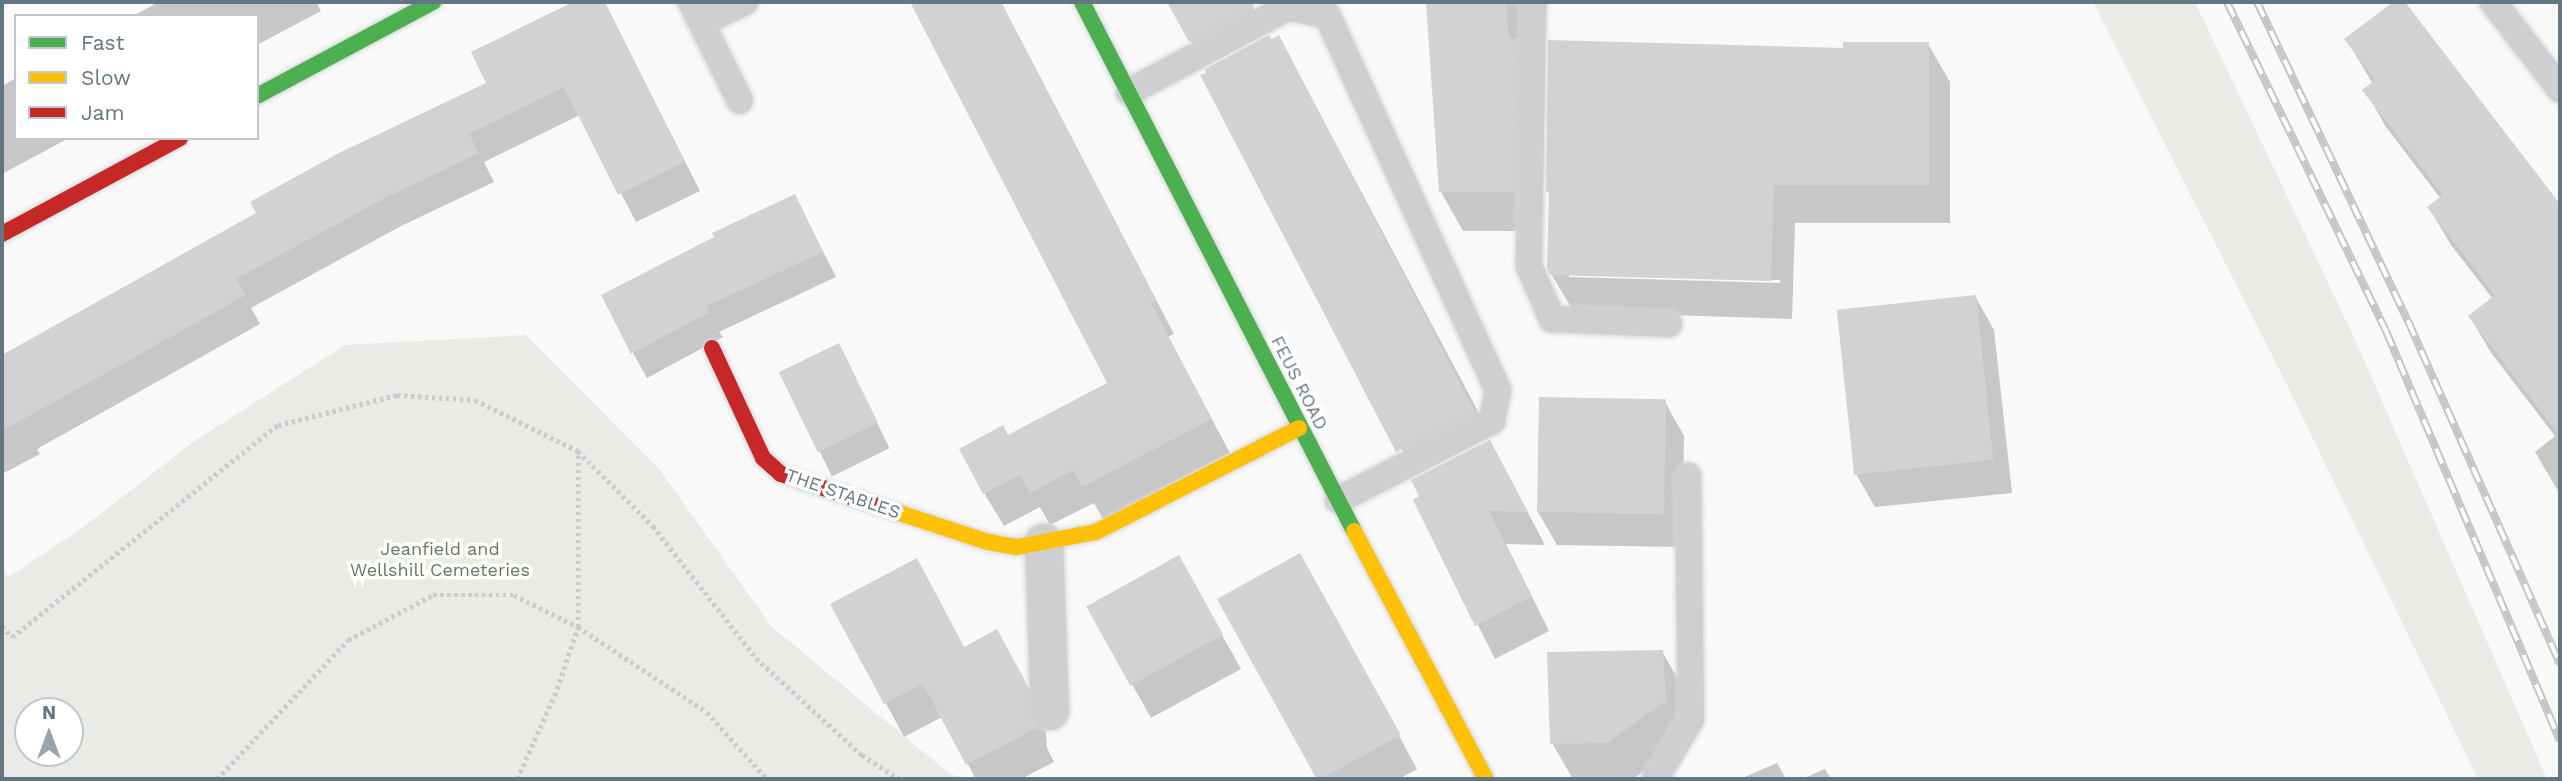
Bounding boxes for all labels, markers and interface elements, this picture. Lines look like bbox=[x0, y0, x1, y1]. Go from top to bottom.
legend bbox=[14, 14, 259, 140]
text: Fast bbox=[81, 30, 125, 55]
text: Slow bbox=[81, 65, 131, 90]
text: Jam bbox=[81, 100, 124, 125]
street label: FEUS ROAD bbox=[1266, 332, 1332, 434]
street label: THE STABLES bbox=[783, 464, 903, 524]
park label: Jeanfield and Wellshill Cemeteries bbox=[350, 539, 530, 582]
north arrow bbox=[14, 697, 84, 767]
text: N bbox=[42, 701, 56, 724]

